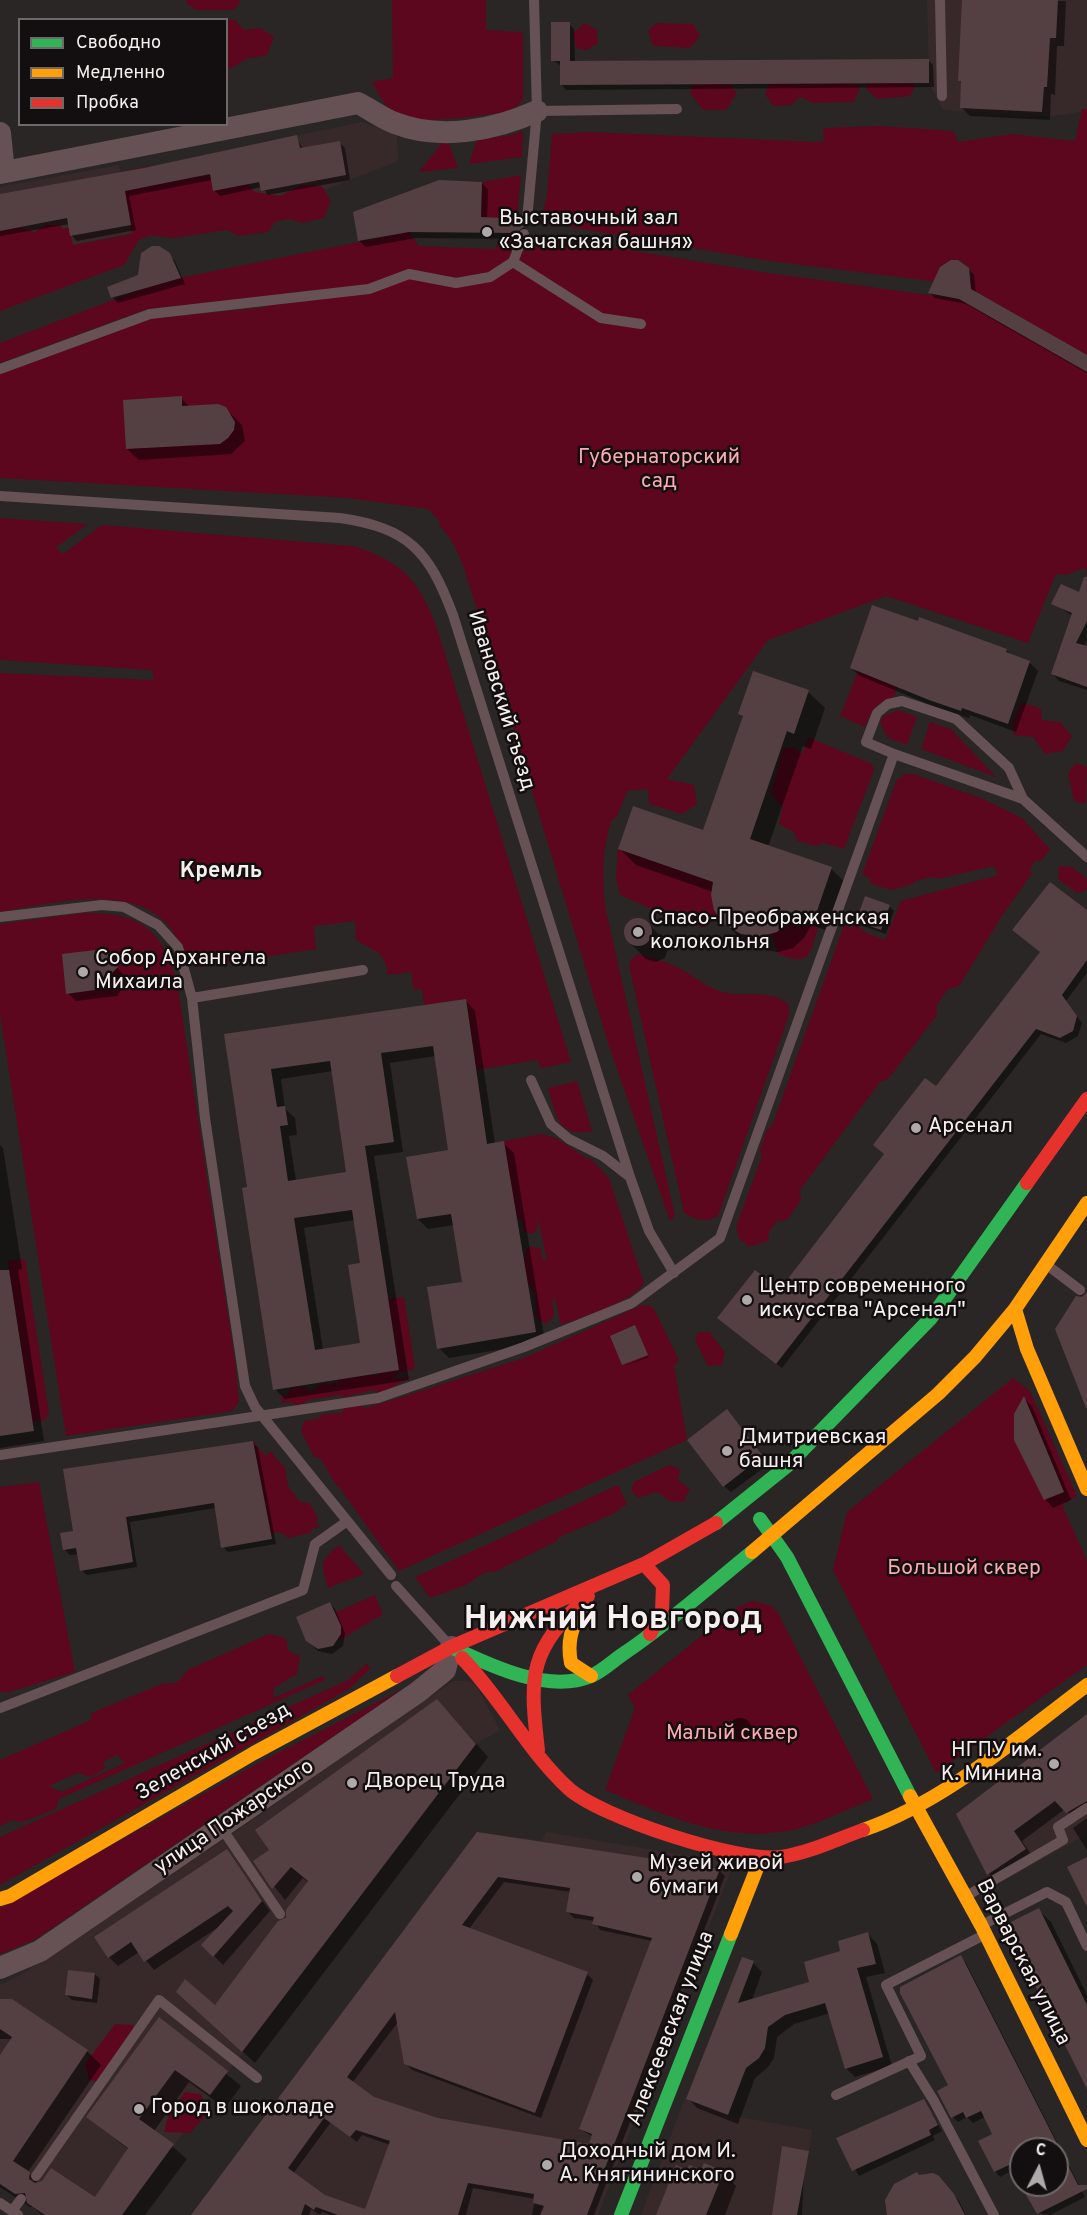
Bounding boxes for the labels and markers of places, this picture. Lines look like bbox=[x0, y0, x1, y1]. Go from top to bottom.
place label: Выставочный зал «Зачатская башня» bbox=[499, 207, 693, 257]
marker: Выставочный зал «Зачатская башня» bbox=[480, 225, 494, 239]
place label: Спасо-Преображенская колокольня bbox=[650, 907, 890, 957]
marker: Спасо-Преображенская колокольня bbox=[631, 925, 645, 939]
place label: Собор Архангела Михаила bbox=[95, 947, 266, 997]
marker: Собор Архангела Михаила bbox=[76, 965, 90, 979]
place label: Арсенал bbox=[928, 1115, 1013, 1141]
marker: Арсенал bbox=[909, 1121, 923, 1135]
place label: Центр современного искусства "Арсенал" bbox=[759, 1275, 966, 1325]
marker: Центр современного искусства "Арсенал" bbox=[740, 1293, 754, 1307]
place label: Дмитриевская башня bbox=[739, 1426, 887, 1476]
marker: Дмитриевская башня bbox=[720, 1444, 734, 1458]
place label: НГПУ им. К. Минина bbox=[941, 1739, 1042, 1789]
marker: НГПУ им. К. Минина bbox=[1047, 1757, 1061, 1771]
place label: Дворец Труда bbox=[364, 1770, 505, 1796]
marker: Дворец Труда bbox=[345, 1776, 359, 1790]
place label: Музей живой бумаги bbox=[649, 1852, 783, 1902]
marker: Музей живой бумаги bbox=[630, 1870, 644, 1884]
place label: Город в шоколаде bbox=[151, 2096, 334, 2122]
marker: Город в шоколаде bbox=[132, 2102, 146, 2116]
place label: Доходный дом И. А. Княгининского bbox=[559, 2140, 736, 2190]
marker: Доходный дом И. А. Княгининского bbox=[540, 2158, 554, 2172]

